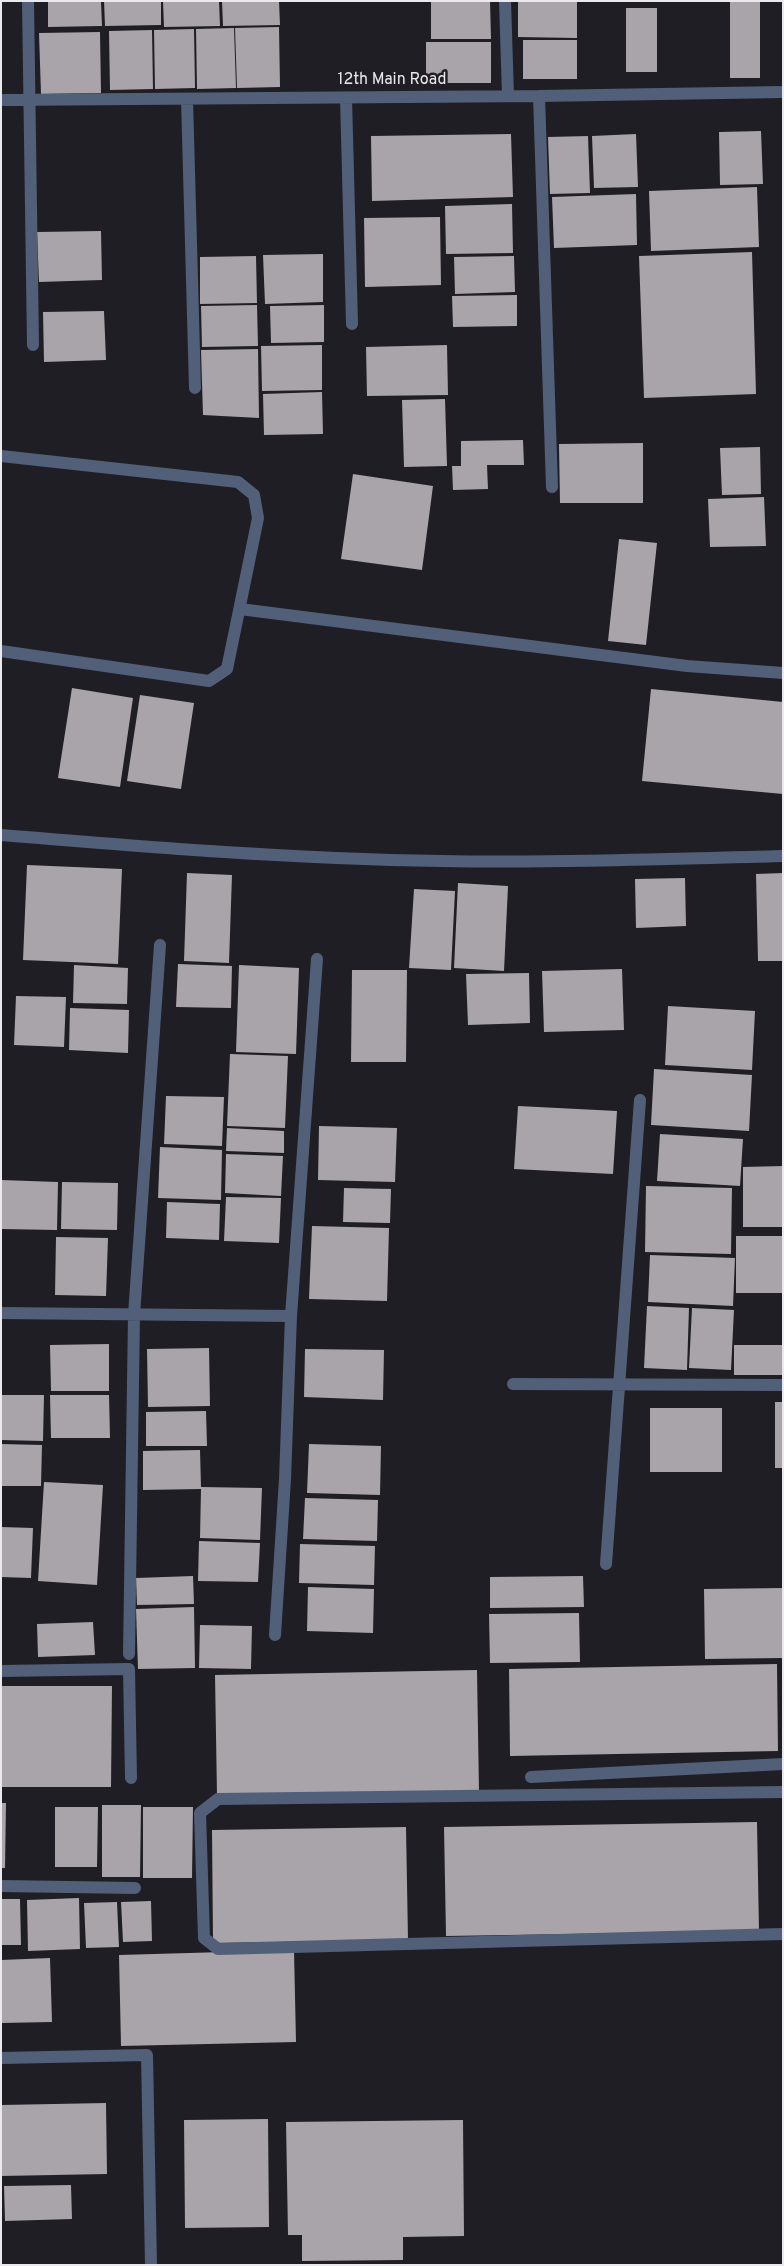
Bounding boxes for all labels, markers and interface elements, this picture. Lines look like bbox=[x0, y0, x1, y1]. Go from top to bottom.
street label: 12th Main Road bbox=[338, 71, 446, 91]

